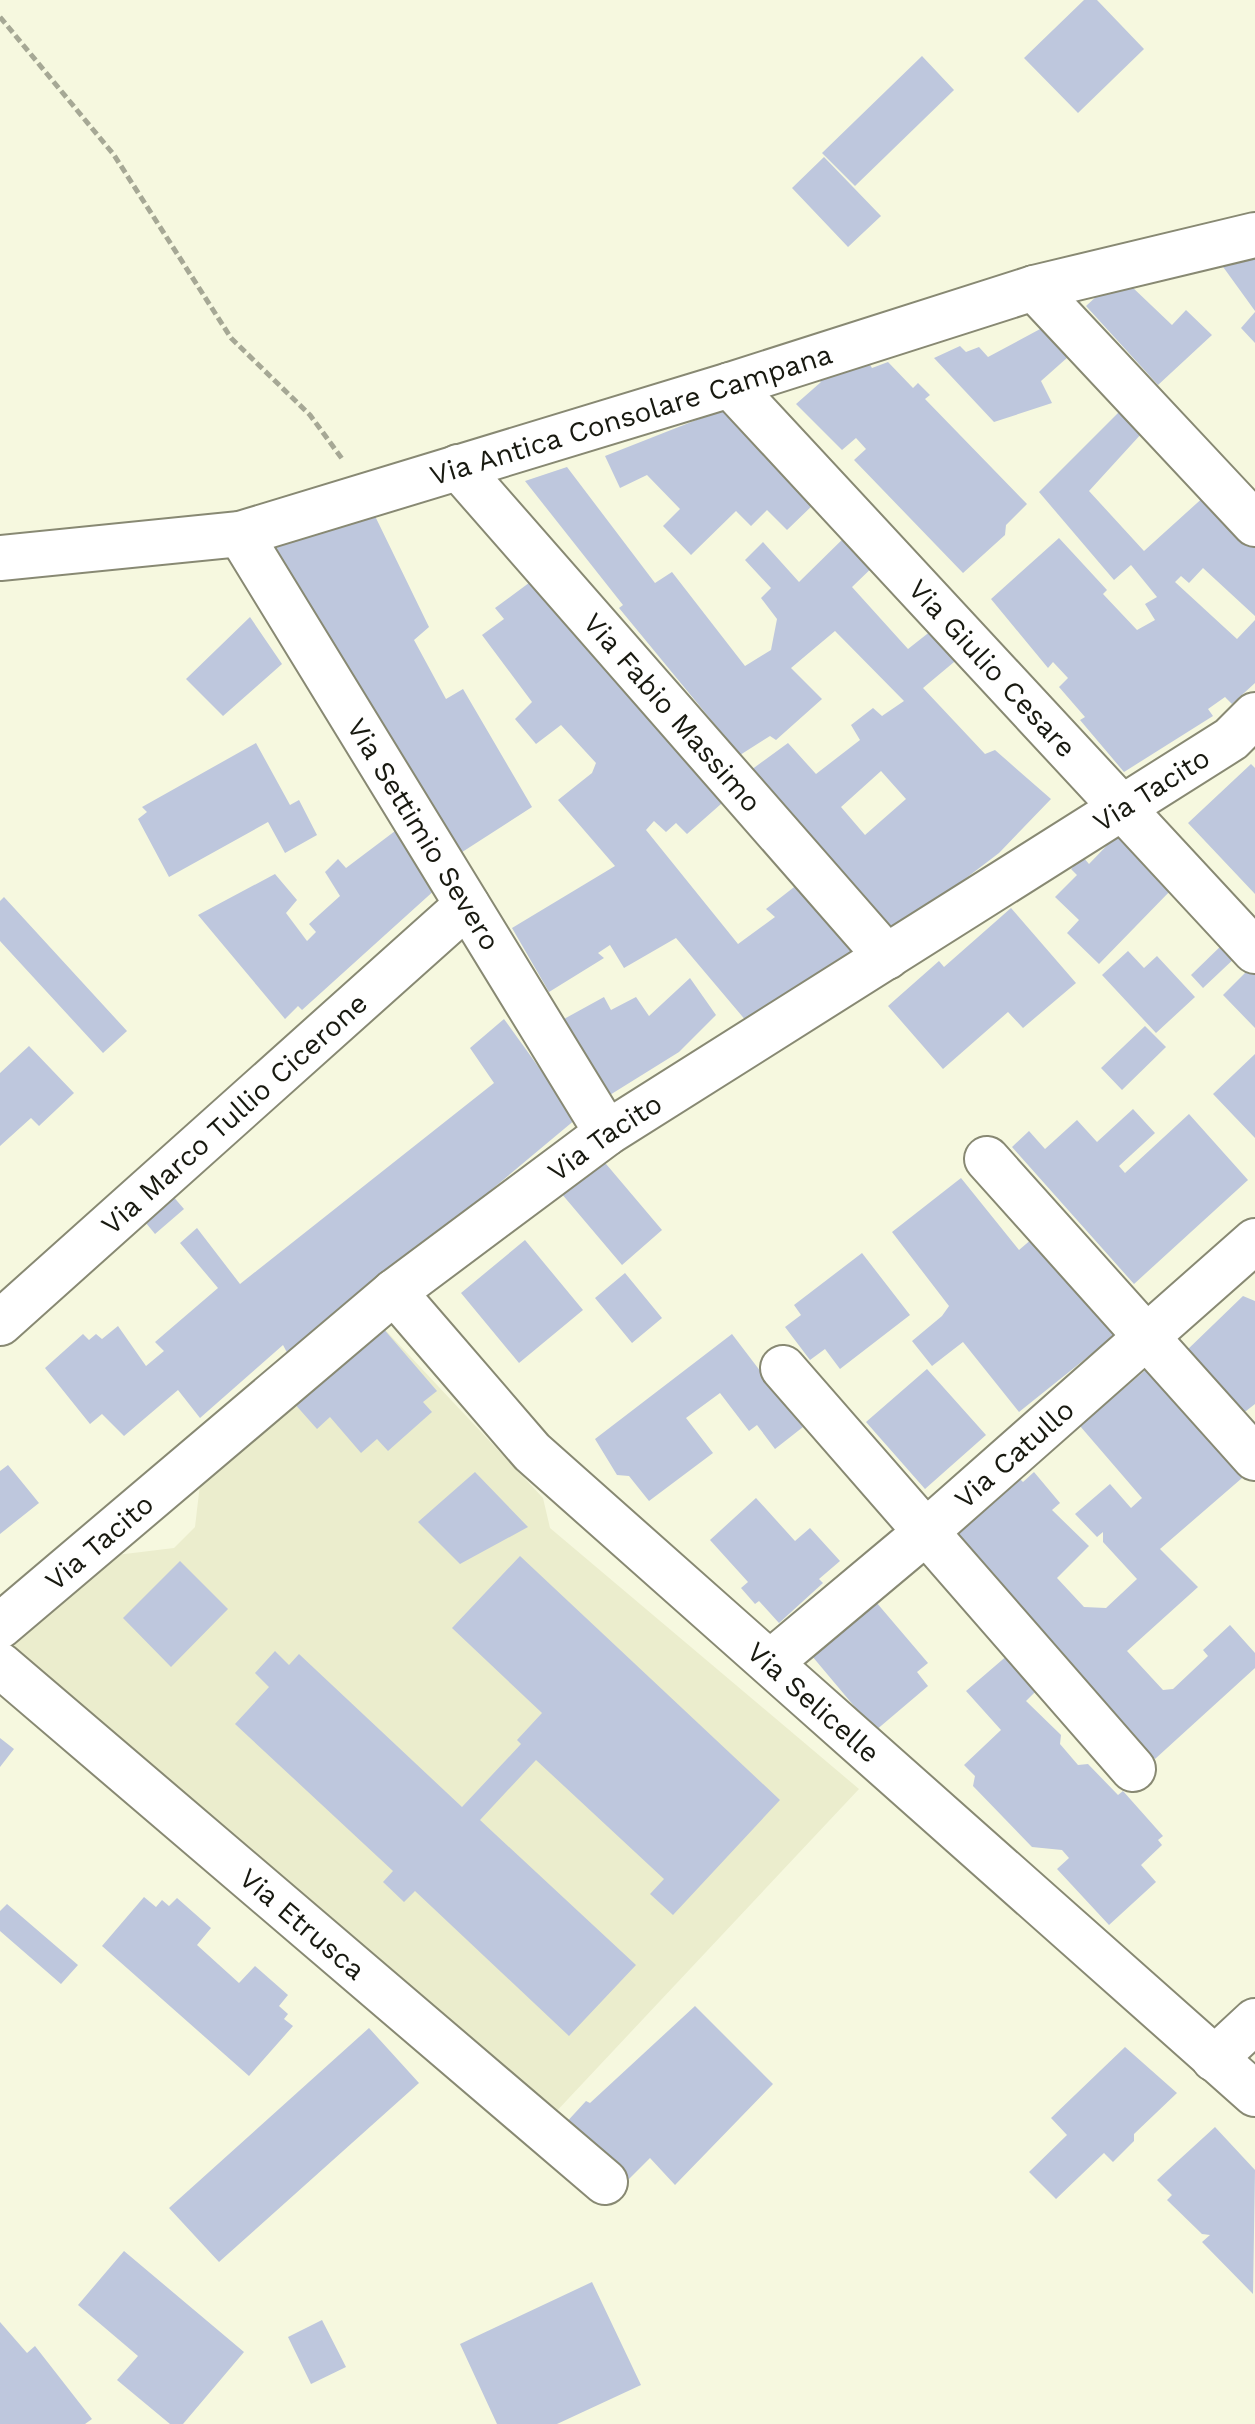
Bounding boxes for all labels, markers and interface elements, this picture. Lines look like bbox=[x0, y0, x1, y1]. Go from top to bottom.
street label: Via Antica Consolare Campana bbox=[426, 337, 836, 492]
street label: Via Giulio Cesare bbox=[902, 572, 1083, 764]
street label: Via Fabio Massimo bbox=[577, 606, 769, 818]
street label: Via Settimio Severo bbox=[340, 712, 507, 956]
street label: Via Tacito bbox=[1087, 740, 1216, 838]
street label: Via Marco Tullio Cicerone bbox=[94, 986, 374, 1241]
street label: Via Tacito bbox=[541, 1086, 668, 1188]
street label: Via Catullo bbox=[948, 1393, 1080, 1515]
street label: Via Tacito bbox=[38, 1487, 160, 1597]
street label: Via Selicelle bbox=[741, 1635, 887, 1769]
street label: Via Etrusca bbox=[233, 1861, 372, 1986]

